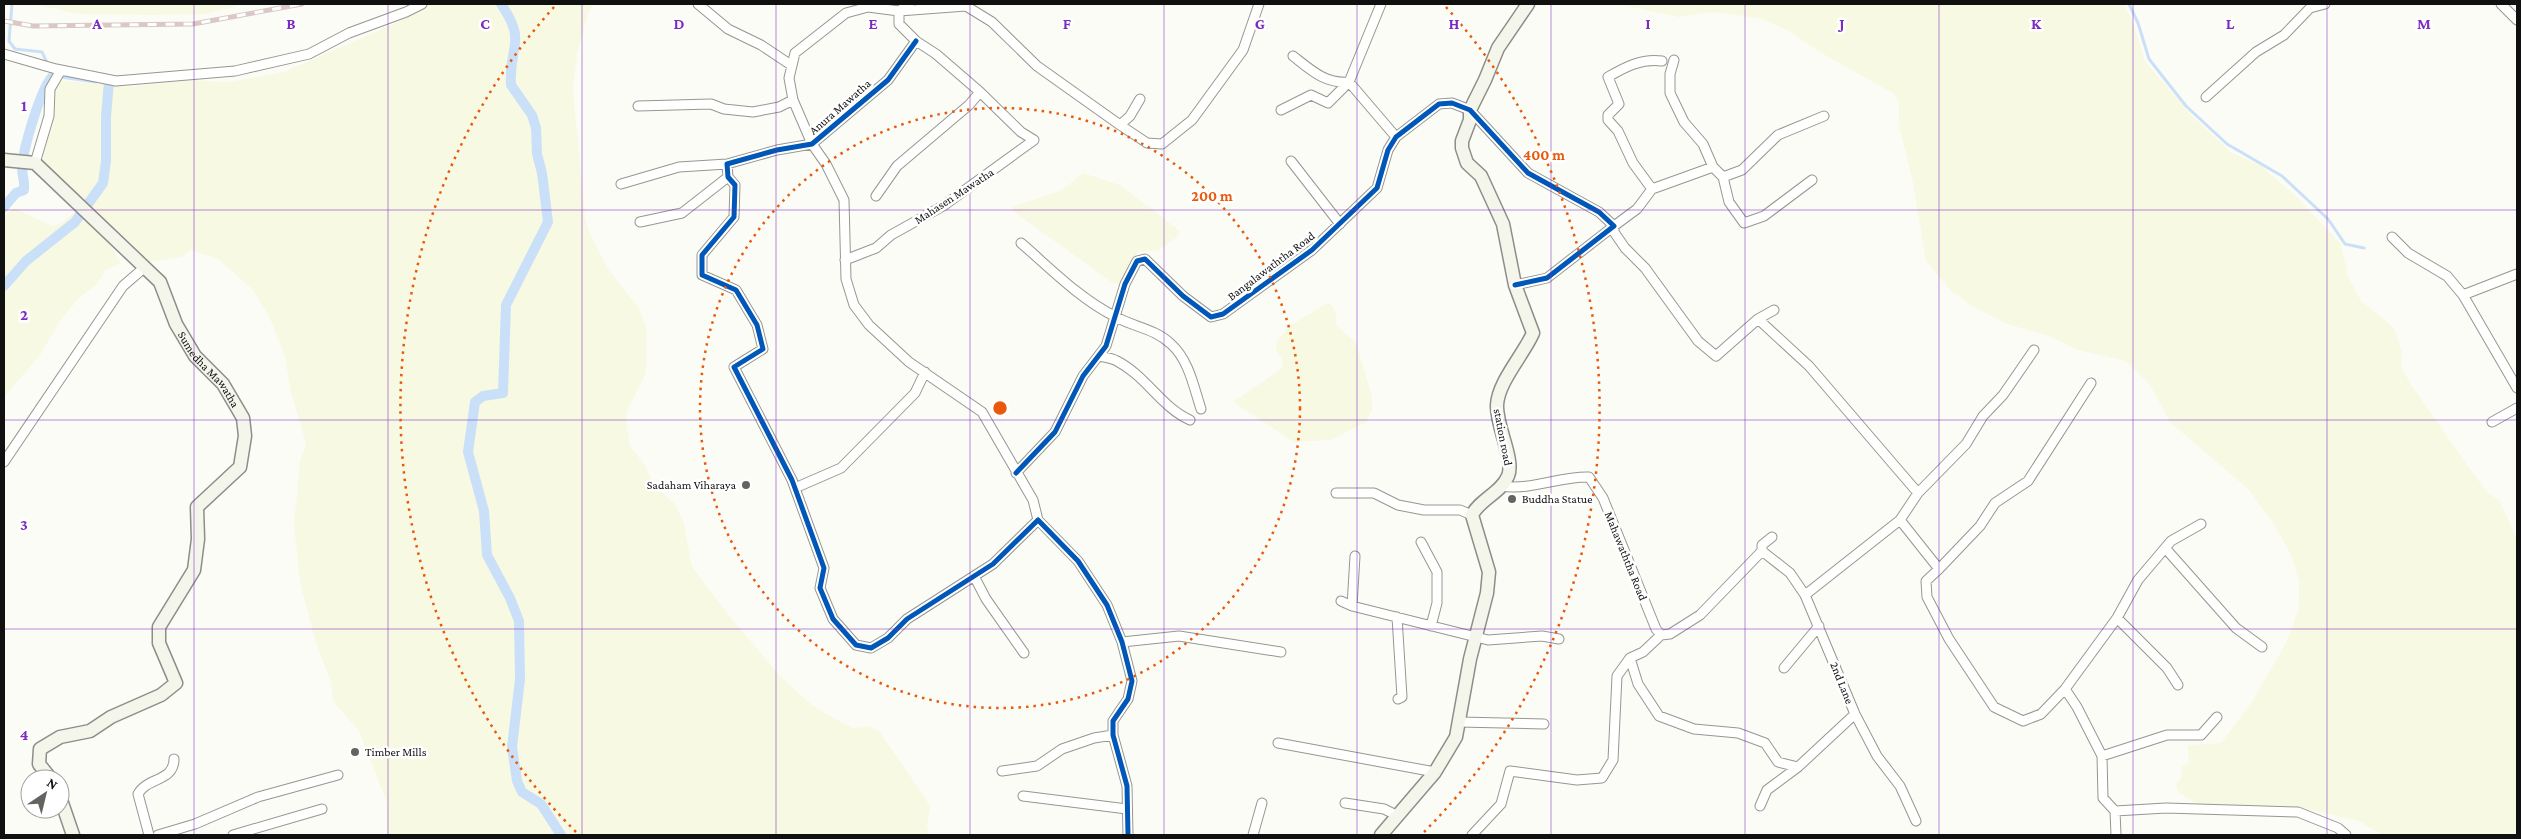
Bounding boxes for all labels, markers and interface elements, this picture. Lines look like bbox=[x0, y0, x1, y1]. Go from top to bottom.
text: A bbox=[91, 15, 102, 32]
text: B bbox=[286, 15, 296, 32]
text: C bbox=[480, 15, 490, 32]
text: D bbox=[673, 15, 685, 32]
text: E bbox=[868, 15, 878, 32]
text: F bbox=[1063, 15, 1072, 32]
text: G bbox=[1255, 15, 1265, 32]
text: H bbox=[1449, 15, 1460, 32]
text: I bbox=[1645, 15, 1651, 32]
text: J bbox=[1837, 15, 1845, 32]
text: K bbox=[2031, 15, 2042, 32]
text: L bbox=[2226, 15, 2235, 32]
text: M bbox=[2417, 15, 2431, 32]
street label: Anura Mawatha bbox=[806, 76, 874, 138]
text: 1 bbox=[21, 97, 27, 114]
text: 400 m bbox=[1523, 147, 1565, 163]
street label: Mahasen Mawatha bbox=[912, 165, 997, 227]
text: 200 m bbox=[1191, 188, 1233, 204]
street label: Bangalawaththa Road bbox=[1225, 228, 1318, 303]
text: 2 bbox=[20, 306, 28, 323]
street label: Sumedha Mawatha bbox=[175, 329, 243, 410]
centre of rings bbox=[991, 399, 1009, 417]
street label: station road bbox=[1491, 407, 1516, 467]
place label: Sadaham Viharaya bbox=[647, 478, 736, 492]
marker: Sadaham Viharaya bbox=[740, 479, 752, 491]
place label: Buddha Statue bbox=[1522, 492, 1593, 506]
marker: Buddha Statue bbox=[1506, 493, 1518, 505]
street label: Mahawaththa Road bbox=[1602, 509, 1650, 603]
text: 3 bbox=[20, 516, 28, 533]
street label: 2nd Lane bbox=[1827, 660, 1857, 706]
text: 4 bbox=[20, 726, 29, 743]
place label: Timber Mills bbox=[365, 745, 427, 759]
marker: Timber Mills bbox=[349, 746, 361, 758]
north arrow bbox=[20, 769, 70, 819]
text: N bbox=[44, 774, 61, 793]

